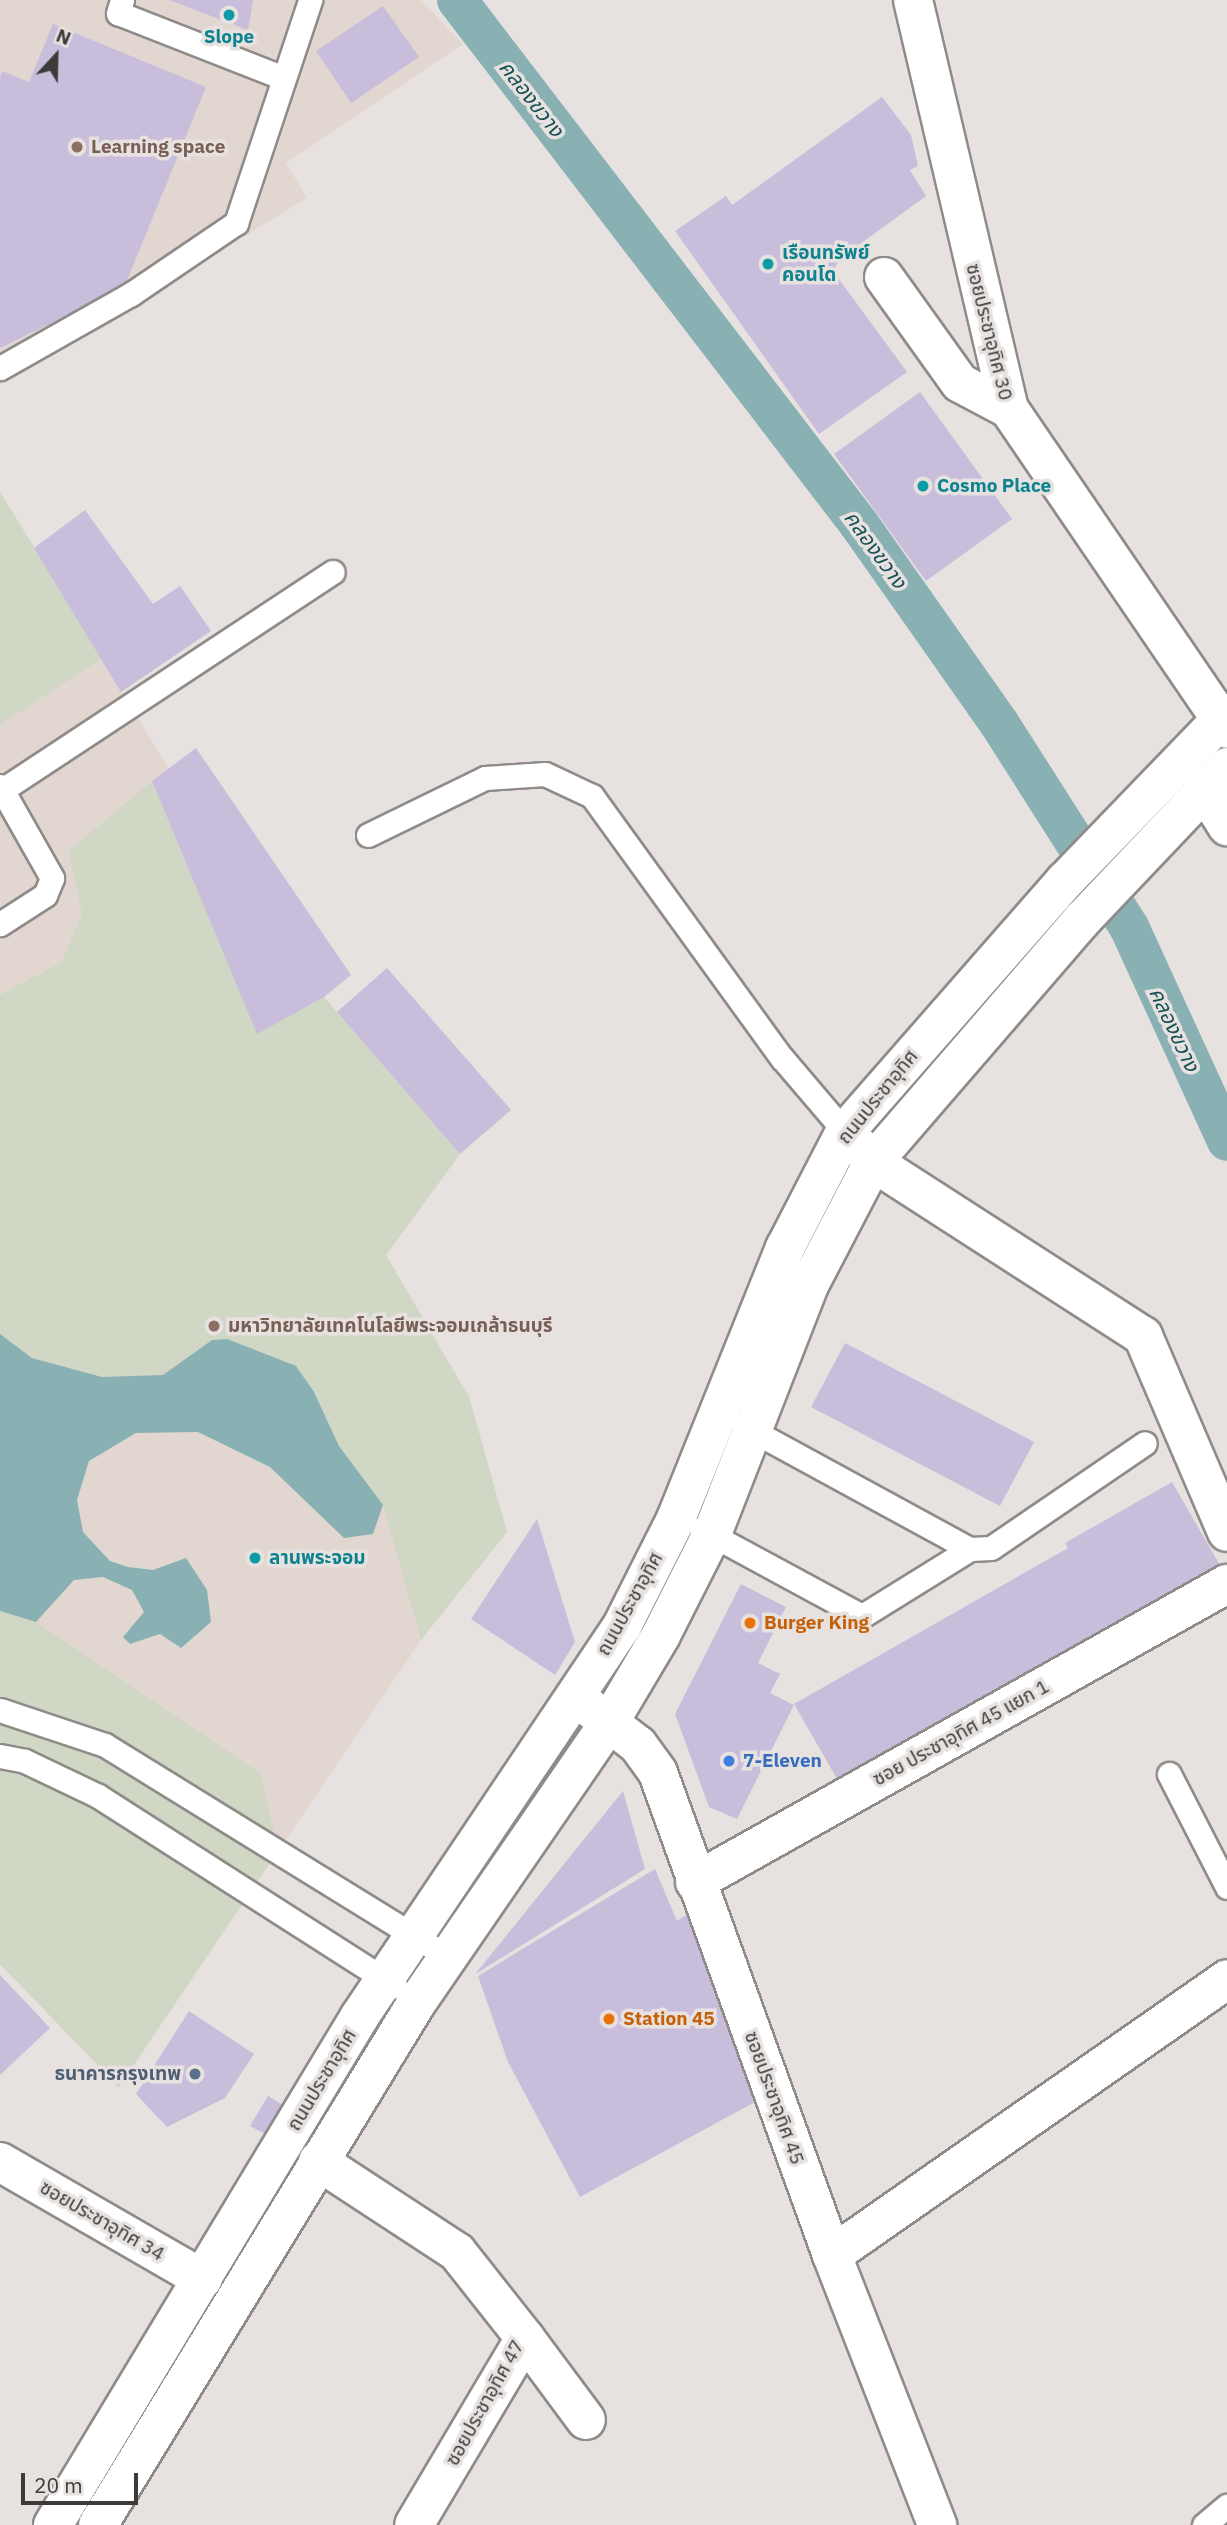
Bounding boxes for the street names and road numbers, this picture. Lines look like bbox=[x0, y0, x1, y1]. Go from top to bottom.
street label: ซอยประชาอุทิศ 30 bbox=[961, 261, 1017, 403]
street label: ถนนประชาอุทิศ bbox=[833, 1045, 923, 1149]
street label: ถนนประชาอุทิศ bbox=[592, 1548, 668, 1660]
street label: ซอย ประชาอุทิศ 45 แยก 1 bbox=[869, 1675, 1053, 1791]
street label: ถนนประชาอุทิศ bbox=[283, 2025, 361, 2135]
street label: ซอยประชาอุทิศ 45 bbox=[739, 2028, 809, 2168]
street label: ซอยประชาอุทิศ 34 bbox=[36, 2176, 168, 2266]
street label: ซอยประชาอุทิศ 47 bbox=[441, 2336, 529, 2470]

